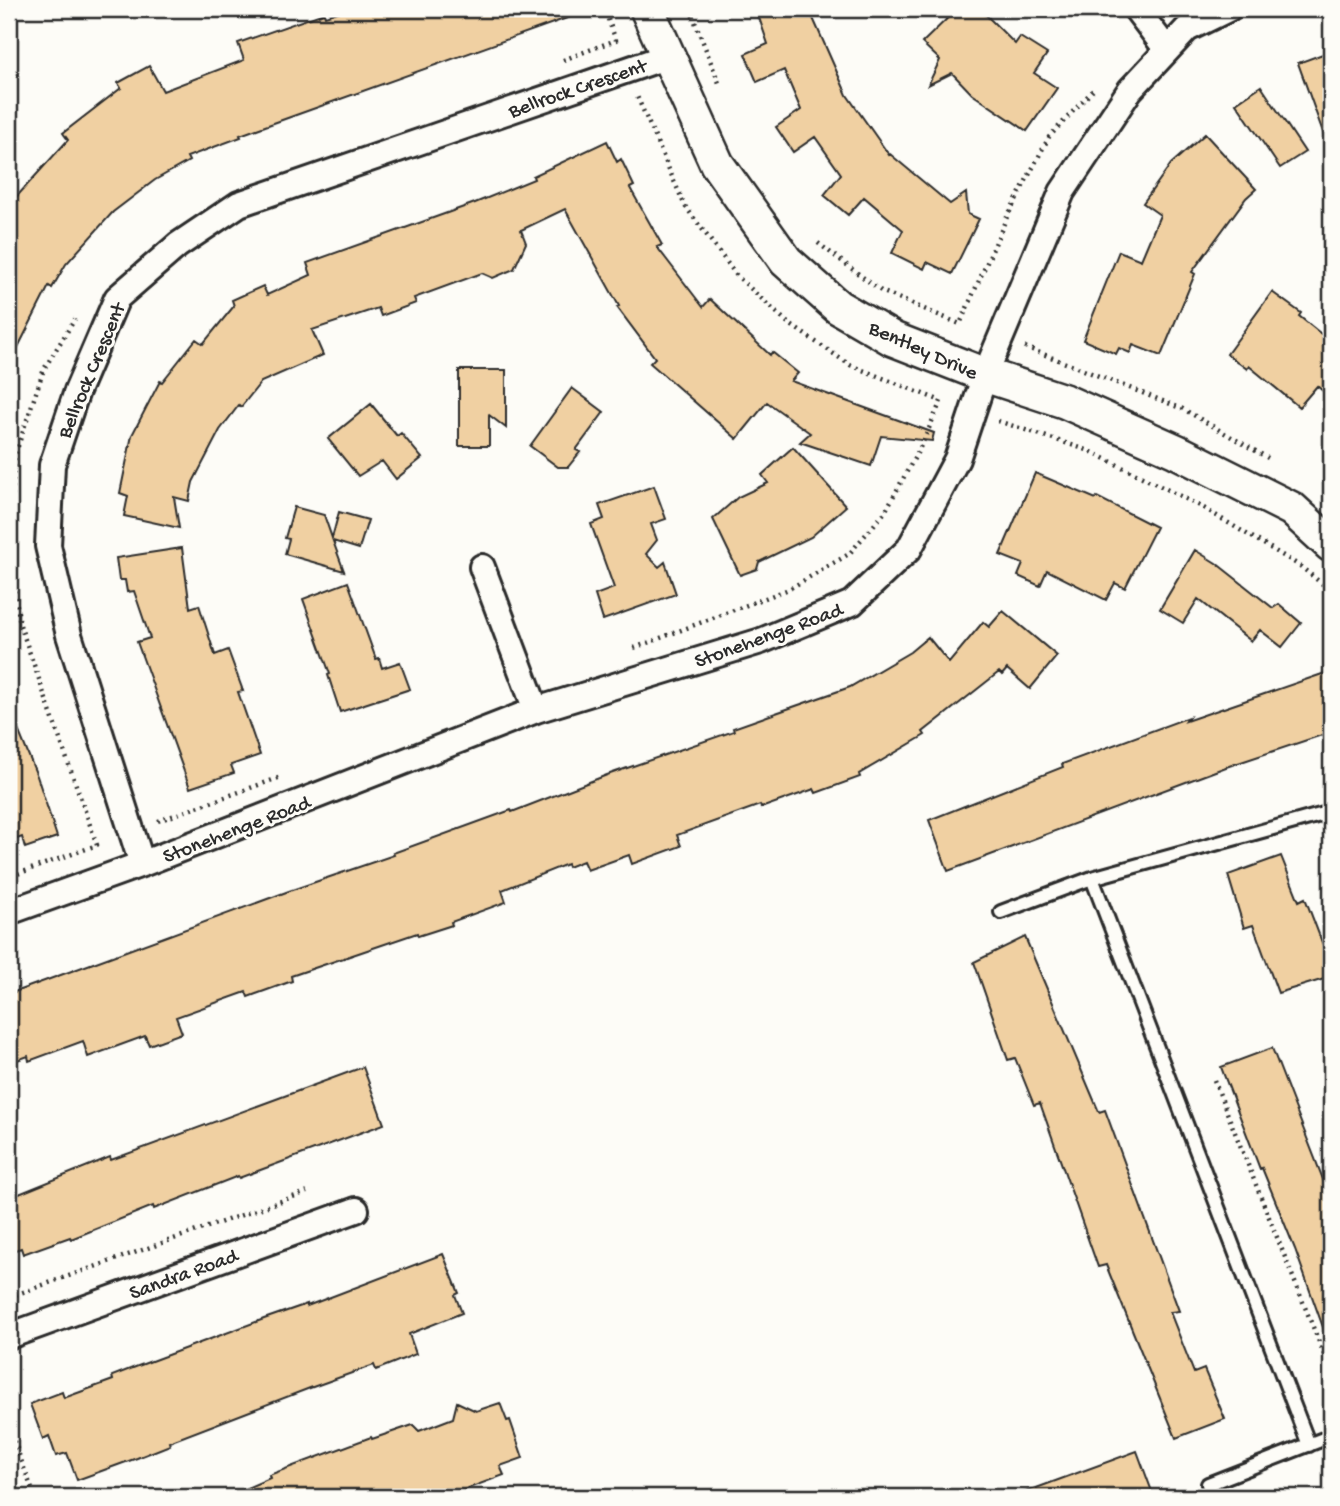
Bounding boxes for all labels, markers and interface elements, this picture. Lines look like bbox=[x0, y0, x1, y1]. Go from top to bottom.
street label: Bellrock Crescent bbox=[505, 54, 653, 126]
street label: Bellrock Crescent bbox=[53, 298, 134, 444]
street label: Bentley Drive bbox=[863, 317, 982, 388]
street label: Stonehenge Road bbox=[692, 598, 848, 676]
street label: Stonehenge Road bbox=[160, 791, 316, 871]
street label: Sandra Road bbox=[127, 1245, 243, 1307]

